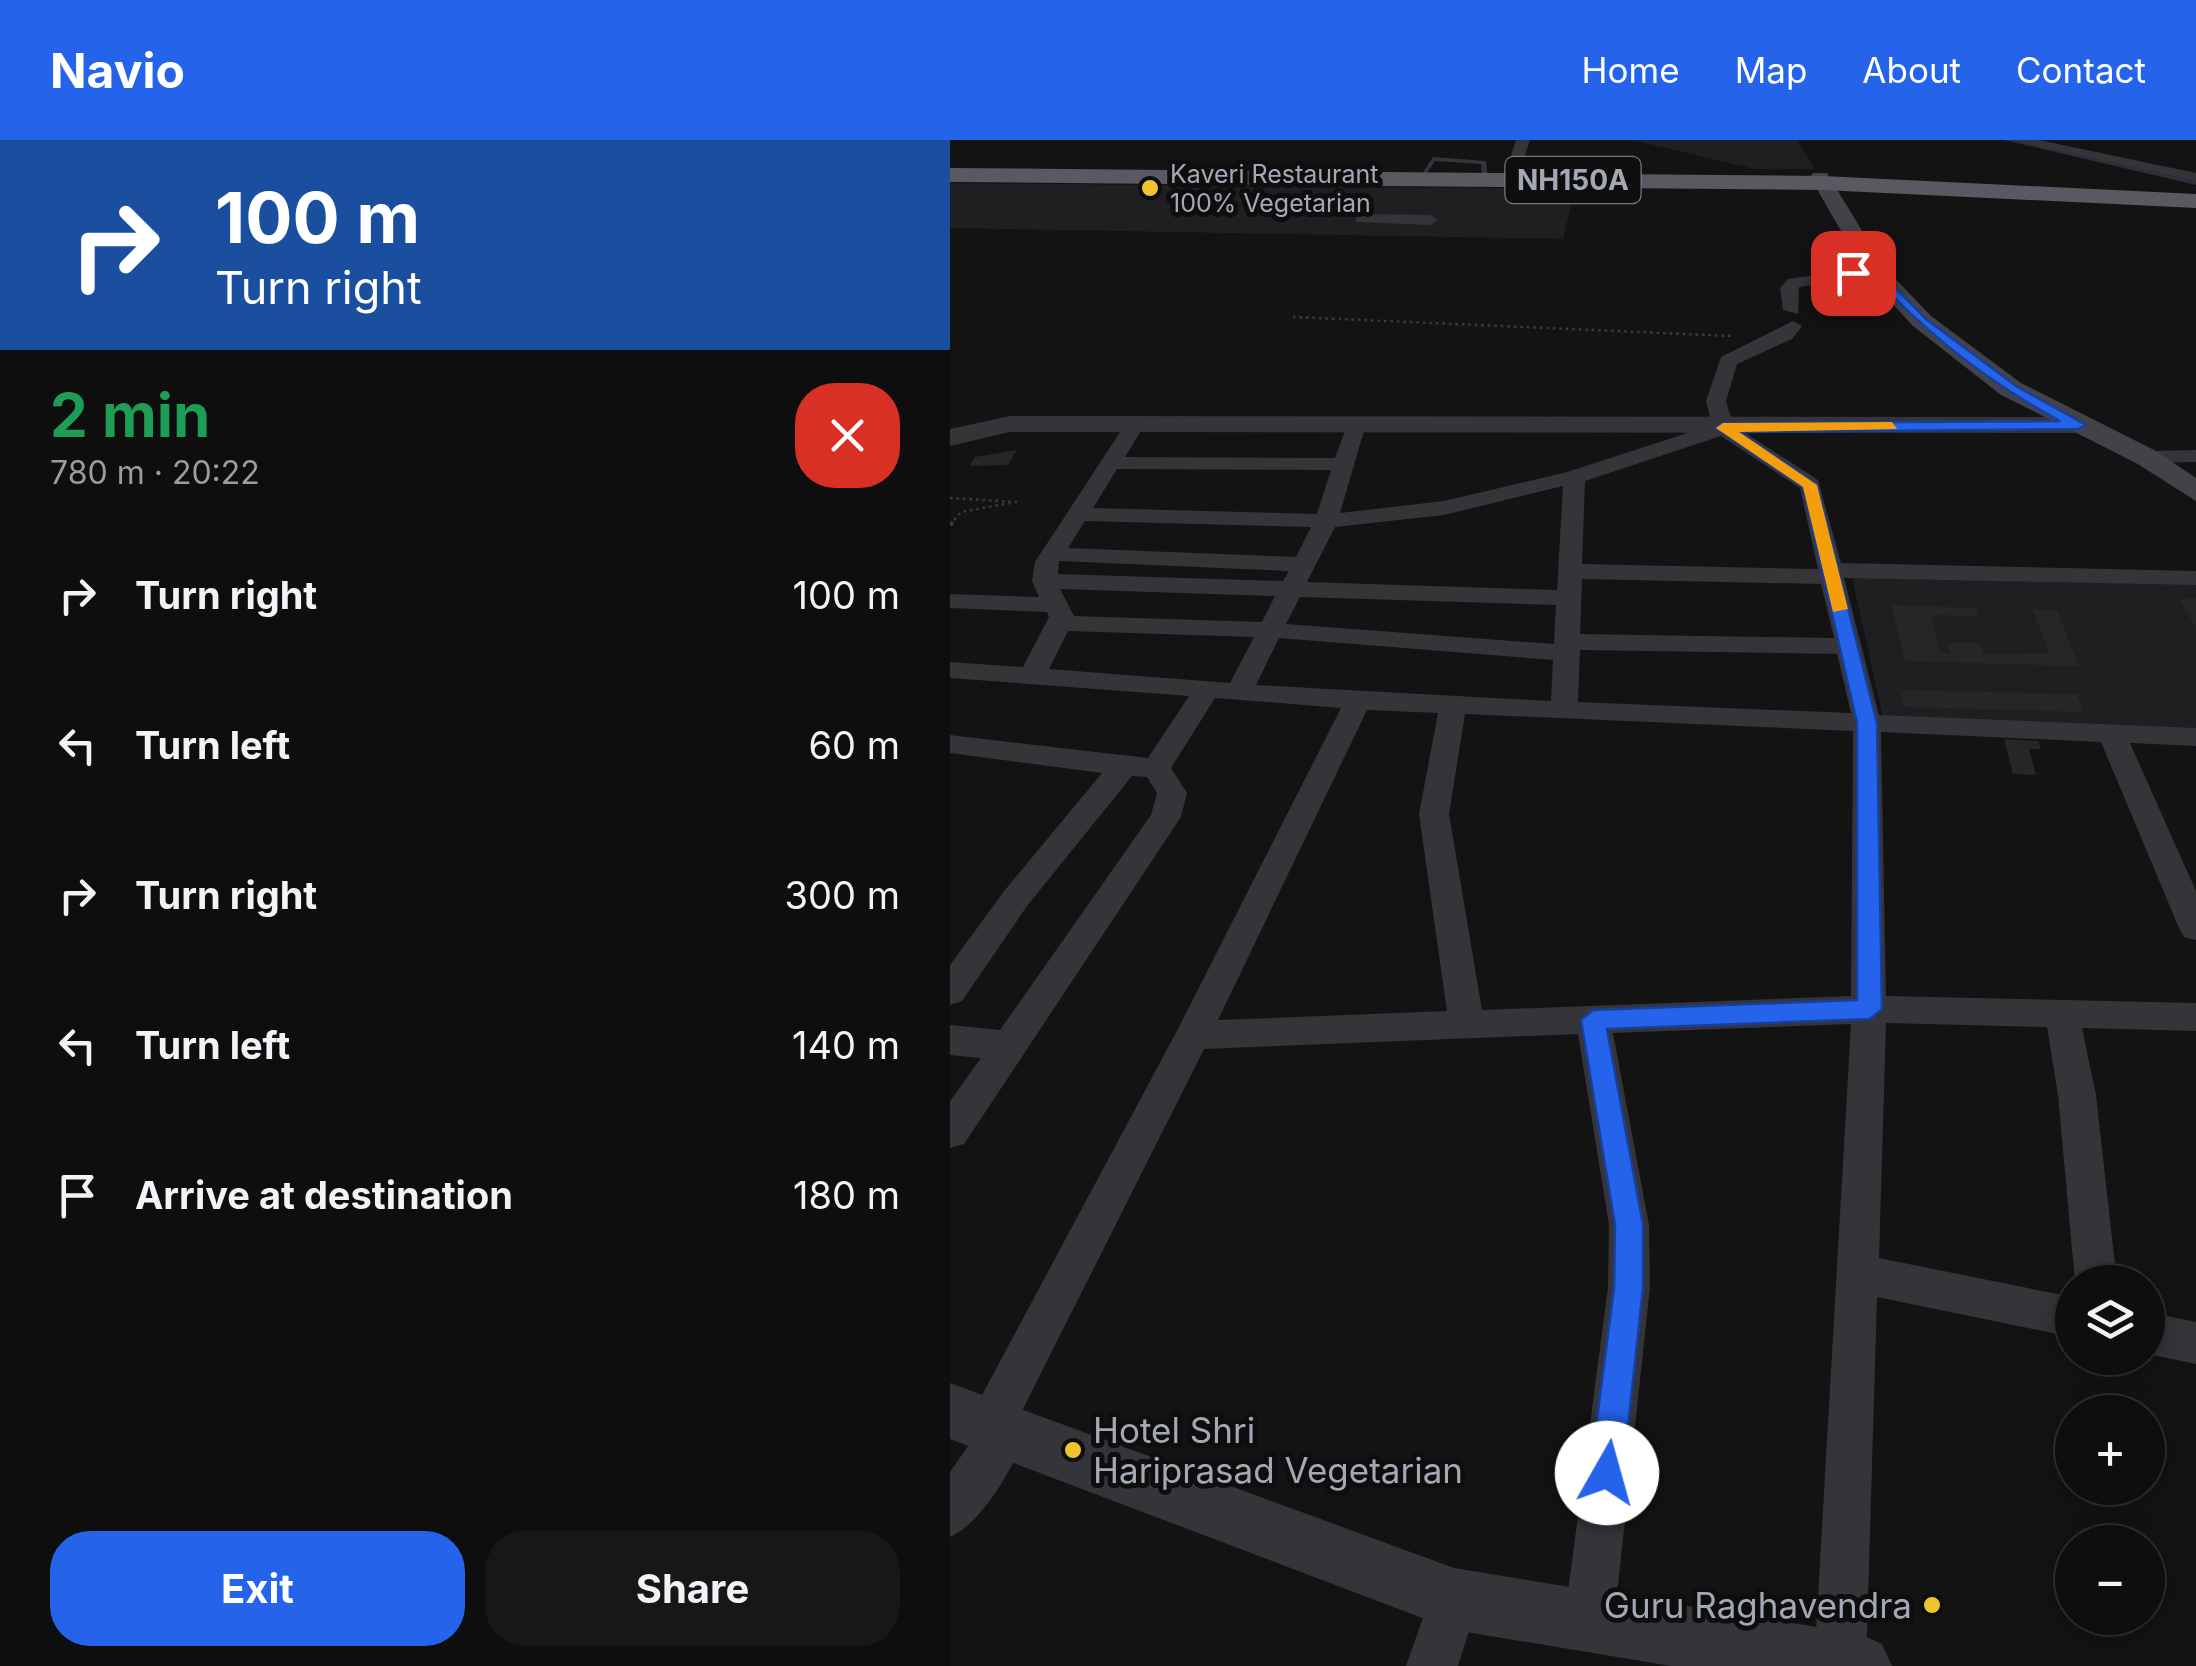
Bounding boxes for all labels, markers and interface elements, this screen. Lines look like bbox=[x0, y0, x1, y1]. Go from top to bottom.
text: Navio bbox=[50, 41, 185, 100]
text: Home bbox=[1582, 49, 1680, 91]
text: Map bbox=[1735, 49, 1807, 91]
text: About bbox=[1862, 49, 1961, 91]
text: Contact bbox=[2016, 49, 2146, 91]
road number: NH150A bbox=[1506, 157, 1640, 203]
place label: Kaveri Restaurant 100% Vegetarian bbox=[1170, 159, 1379, 218]
text: 100 m bbox=[215, 175, 420, 260]
marker: Kaveri Restaurant 100% Vegetarian bbox=[1139, 177, 1161, 199]
icon: right bbox=[50, 180, 180, 310]
pin bbox=[1811, 231, 1896, 316]
icon: arrive bbox=[1826, 246, 1881, 301]
text: Turn right bbox=[215, 260, 422, 315]
text: 2 min bbox=[50, 379, 210, 451]
button: close bbox=[795, 383, 900, 488]
text: 780 m · 20:22 bbox=[50, 453, 260, 492]
icon: right bbox=[50, 568, 105, 623]
text: Turn right bbox=[135, 572, 317, 618]
text: 100 m bbox=[793, 572, 900, 618]
icon: left bbox=[50, 718, 105, 773]
text: Turn left bbox=[135, 722, 290, 768]
text: 60 m bbox=[808, 722, 900, 768]
icon: right bbox=[50, 868, 105, 923]
text: Turn right bbox=[135, 872, 317, 918]
text: 300 m bbox=[785, 872, 900, 918]
icon: left bbox=[50, 1018, 105, 1073]
text: Turn left bbox=[135, 1022, 290, 1068]
text: 140 m bbox=[792, 1022, 900, 1068]
icon: arrive bbox=[50, 1168, 105, 1223]
text: Arrive at destination bbox=[135, 1172, 513, 1218]
text: 180 m bbox=[793, 1172, 900, 1218]
map controls bbox=[2055, 1265, 2165, 1635]
button: layers bbox=[2055, 1265, 2165, 1375]
button: + bbox=[2055, 1395, 2165, 1505]
place label: Hotel Shri Hariprasad Vegetarian bbox=[1093, 1409, 1463, 1491]
position arrow bbox=[1555, 1421, 1659, 1525]
marker: Hotel Shri Hariprasad Vegetarian bbox=[1062, 1439, 1084, 1461]
button: − bbox=[2055, 1525, 2165, 1635]
button: Exit bbox=[50, 1531, 465, 1646]
button: Share bbox=[485, 1531, 900, 1646]
place label: Guru Raghavendra bbox=[1604, 1584, 1912, 1626]
marker: Guru Raghavendra bbox=[1921, 1594, 1943, 1616]

